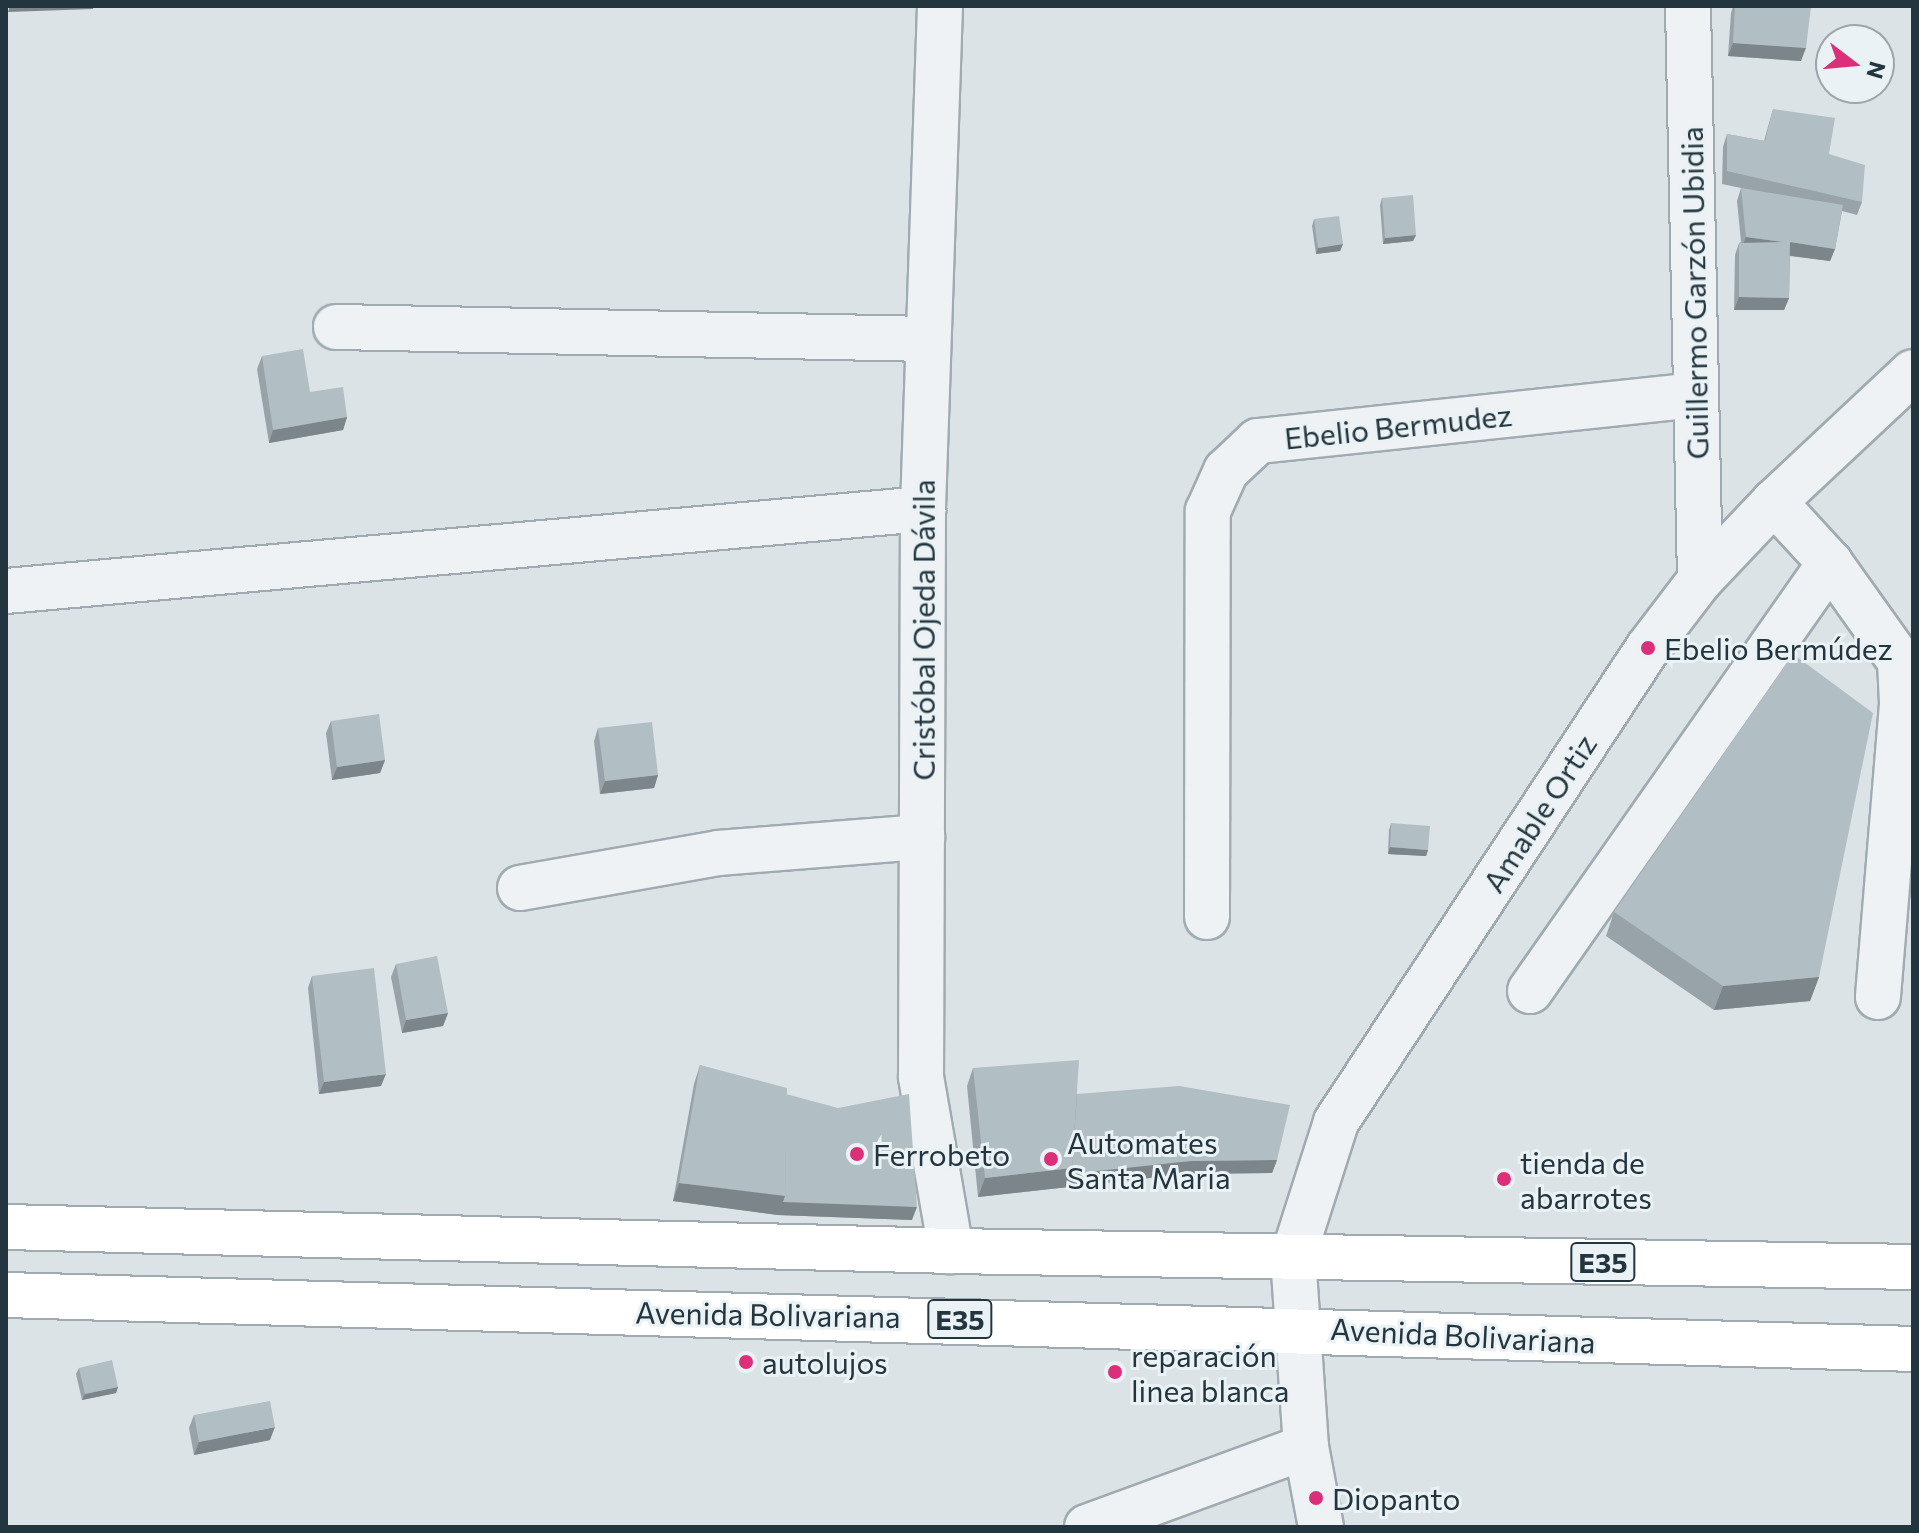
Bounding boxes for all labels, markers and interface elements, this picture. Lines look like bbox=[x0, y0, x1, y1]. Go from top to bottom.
north arrow bbox=[1815, 24, 1895, 104]
text: N bbox=[1861, 59, 1892, 82]
street label: Guillermo Garzón Ubidia bbox=[1673, 126, 1715, 460]
street label: Ebelio Bermudez bbox=[1282, 396, 1514, 456]
street label: Cristóbal Ojeda Dávila bbox=[905, 479, 941, 781]
place label: Ebelio Bermúdez bbox=[1664, 630, 1893, 666]
marker: Ebelio Bermúdez bbox=[1639, 639, 1657, 657]
street label: Amable Ortiz bbox=[1475, 727, 1603, 899]
place label: Automates Santa Maria bbox=[1067, 1124, 1231, 1194]
place label: Ferrobeto bbox=[873, 1136, 1010, 1172]
place label: tienda de abarrotes bbox=[1520, 1144, 1652, 1214]
marker: Ferrobeto bbox=[848, 1145, 866, 1163]
marker: Automates Santa Maria bbox=[1042, 1150, 1060, 1168]
marker: tienda de abarrotes bbox=[1495, 1170, 1513, 1188]
road number: E35 bbox=[1569, 1238, 1637, 1286]
street label: Avenida Bolivariana bbox=[635, 1294, 901, 1334]
road number: E35 bbox=[926, 1295, 994, 1343]
street label: Avenida Bolivariana bbox=[1329, 1310, 1597, 1360]
place label: reparación linea blanca bbox=[1131, 1337, 1290, 1408]
place label: autolujos bbox=[762, 1344, 888, 1380]
marker: autolujos bbox=[737, 1353, 755, 1371]
marker: reparación linea blanca bbox=[1106, 1363, 1124, 1381]
place label: Diopanto bbox=[1332, 1480, 1460, 1516]
marker: Diopanto bbox=[1307, 1489, 1325, 1507]

